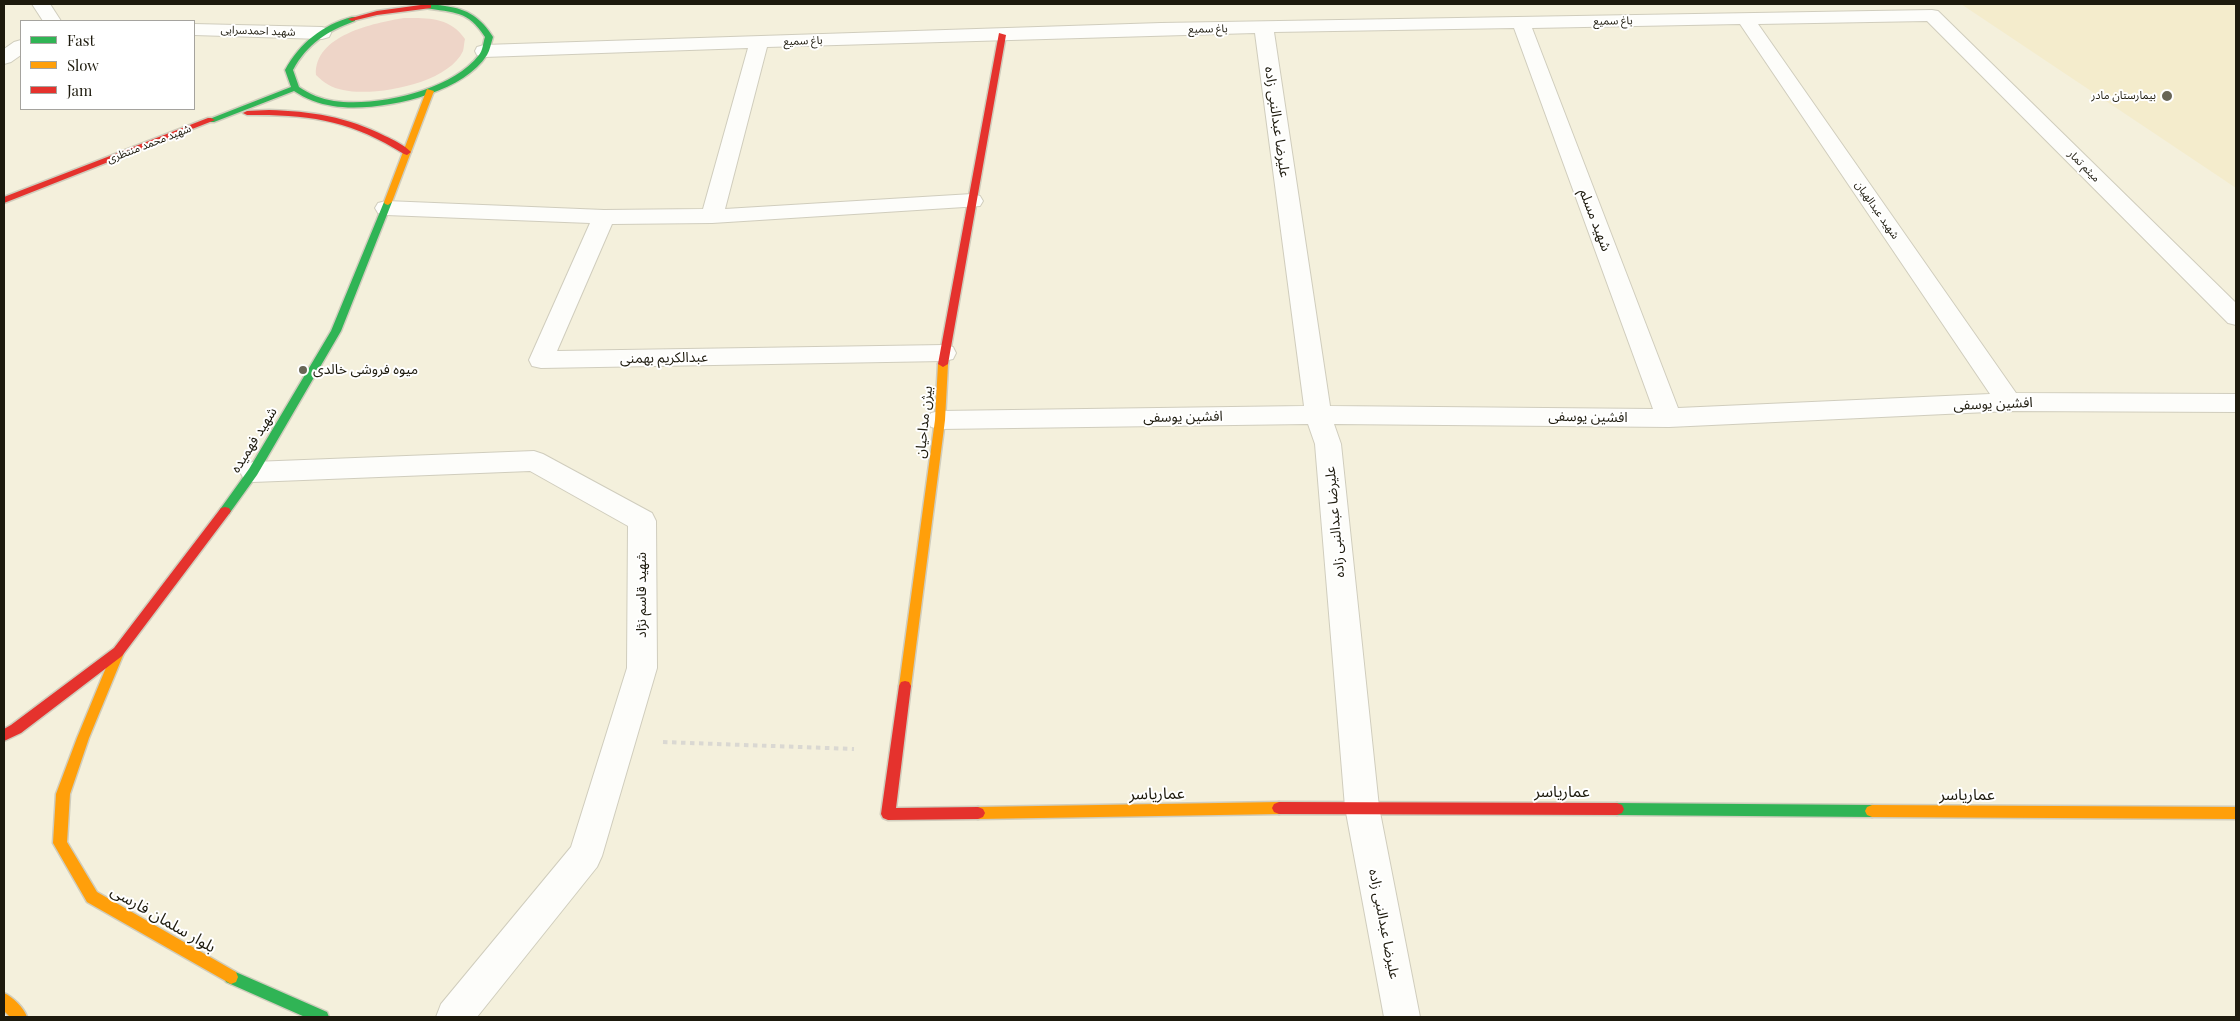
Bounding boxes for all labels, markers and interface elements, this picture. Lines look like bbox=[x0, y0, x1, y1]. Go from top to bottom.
street label: باغ سمیع bbox=[1593, 14, 1633, 28]
legend bbox=[20, 20, 195, 110]
street label: باغ سمیع bbox=[1188, 22, 1228, 36]
street label: شهید احمدسرایی bbox=[220, 23, 296, 39]
text: Fast bbox=[67, 30, 95, 50]
street label: باغ سمیع bbox=[783, 34, 823, 48]
text: Slow bbox=[67, 55, 99, 75]
street label: علیرضا عبدالنبی زاده bbox=[1261, 65, 1293, 179]
text: Jam bbox=[67, 80, 92, 100]
place label: بیمارستان مادر bbox=[2091, 89, 2156, 103]
marker: بیمارستان مادر bbox=[2160, 89, 2174, 103]
street label: شهید محمد منتظری bbox=[105, 122, 193, 166]
street label: میثم تمار bbox=[2065, 147, 2103, 185]
street label: شهید عبدالهیان bbox=[1852, 178, 1902, 242]
street label: شهید مسلم bbox=[1575, 186, 1615, 254]
street label: عبدالکریم بهمنی bbox=[620, 349, 708, 367]
place label: میوه فروشی خالدی bbox=[313, 362, 418, 378]
marker: میوه فروشی خالدی bbox=[297, 364, 309, 376]
street label: بیژن مداحیان bbox=[912, 385, 936, 459]
street label: افشین یوسفی bbox=[1953, 394, 2033, 414]
street label: شهید فهمیده bbox=[227, 404, 281, 476]
street label: افشین یوسفی bbox=[1143, 408, 1223, 426]
street label: افشین یوسفی bbox=[1548, 408, 1628, 426]
street label: علیرضا عبدالنبی زاده bbox=[1322, 466, 1348, 578]
street label: شهید قاسم نژاد bbox=[634, 552, 650, 638]
street label: عماریاسر bbox=[1534, 782, 1590, 802]
street label: عماریاسر bbox=[1129, 784, 1185, 804]
street label: عماریاسر bbox=[1939, 785, 1995, 805]
street label: علیرضا عبدالنبی زاده bbox=[1365, 867, 1403, 981]
street label: بلوار سلمان فارسی bbox=[107, 881, 219, 957]

